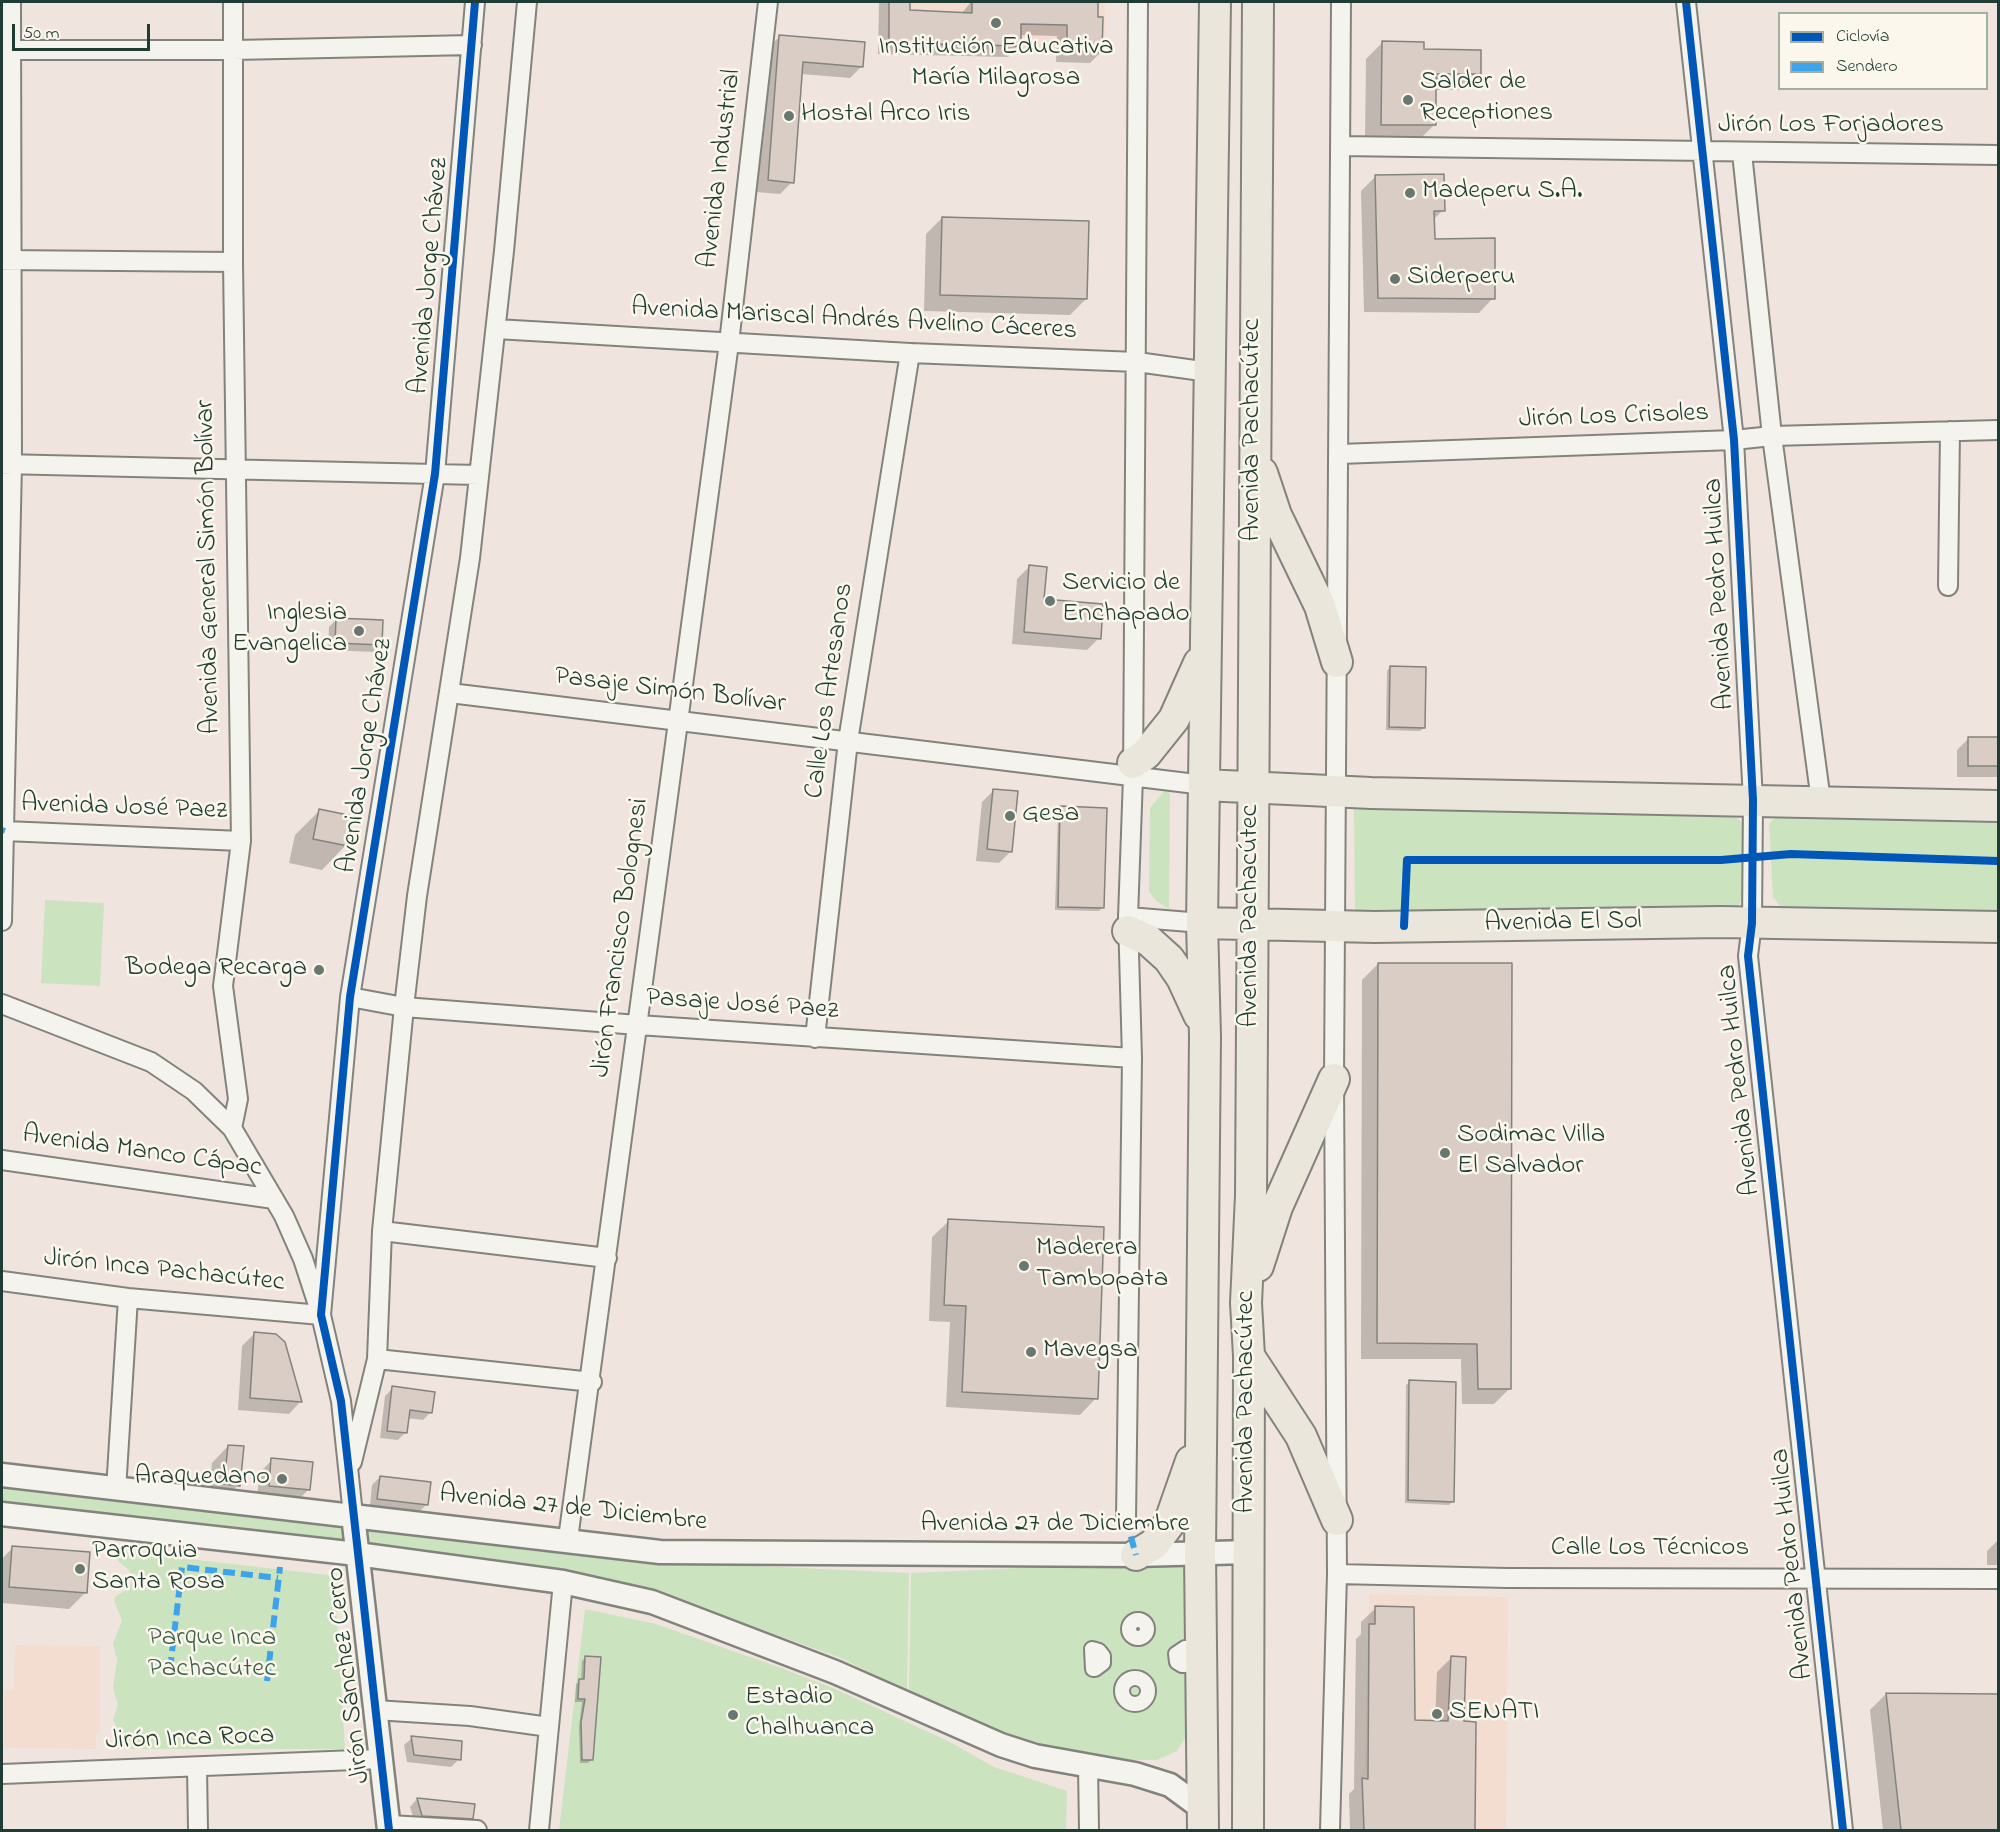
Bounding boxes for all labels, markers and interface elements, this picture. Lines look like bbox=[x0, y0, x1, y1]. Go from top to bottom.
scale bar bbox=[15, 12, 153, 50]
legend bbox=[1778, 12, 1988, 90]
marker: Institución Educativa María Milagrosa bbox=[989, 16, 1003, 30]
text: 50 m bbox=[23, 21, 60, 47]
text: Ciclovía bbox=[1836, 24, 1889, 50]
place label: Institución Educativa María Milagrosa bbox=[878, 33, 1114, 96]
text: Sendero bbox=[1836, 54, 1898, 80]
street label: Avenida Industrial bbox=[694, 68, 750, 270]
place label: Salder de Receptiones bbox=[1420, 68, 1553, 131]
marker: Salder de Receptiones bbox=[1401, 93, 1415, 107]
place label: Hostal Arco Iris bbox=[801, 100, 971, 132]
marker: Hostal Arco Iris bbox=[782, 109, 796, 123]
street label: Jirón Los Forjadores bbox=[1718, 111, 1944, 143]
street label: Avenida Jorge Chávez bbox=[405, 156, 457, 396]
place label: Madeperu S.A. bbox=[1422, 177, 1582, 209]
marker: Madeperu S.A. bbox=[1403, 186, 1417, 200]
place label: Siderperu bbox=[1407, 263, 1515, 295]
marker: Siderperu bbox=[1388, 272, 1402, 286]
street label: Avenida Mariscal Andrés Avelino Cáceres bbox=[630, 293, 1078, 349]
street label: Avenida Pachacútec bbox=[1238, 318, 1270, 542]
street label: Jirón Los Crisoles bbox=[1518, 398, 1710, 438]
street label: Avenida General Simón Bolívar bbox=[191, 399, 229, 735]
street label: Avenida Pedro Huilca bbox=[1699, 477, 1743, 711]
place label: Servicio de Enchapado bbox=[1062, 569, 1190, 632]
street label: Calle Los Artesanos bbox=[800, 581, 862, 801]
marker: Servicio de Enchapado bbox=[1043, 594, 1057, 608]
place label: Inglesia Evangelica bbox=[232, 599, 347, 662]
marker: Inglesia Evangelica bbox=[352, 624, 366, 638]
street label: Avenida Jorge Chávez bbox=[332, 636, 402, 876]
street label: Pasaje Simón Bolívar bbox=[553, 662, 787, 722]
street label: Avenida José Paez bbox=[20, 789, 228, 829]
street label: Jirón Francisco Bolognesi bbox=[586, 796, 658, 1080]
place label: Gesa bbox=[1022, 800, 1079, 832]
street label: Avenida Pachacútec bbox=[1236, 804, 1268, 1028]
marker: Gesa bbox=[1003, 809, 1017, 823]
street label: Avenida El Sol bbox=[1484, 906, 1642, 942]
place label: Bodega Recarga bbox=[125, 954, 307, 986]
marker: Bodega Recarga bbox=[312, 963, 326, 977]
street label: Avenida Pedro Huilca bbox=[1713, 963, 1769, 1197]
street label: Pasaje José Paez bbox=[645, 983, 839, 1029]
street label: Avenida Manco Cápac bbox=[20, 1120, 264, 1186]
place label: Sodimac Villa El Salvador bbox=[1457, 1121, 1605, 1184]
marker: Sodimac Villa El Salvador bbox=[1438, 1146, 1452, 1160]
place label: Maderera Tambopata bbox=[1036, 1234, 1168, 1297]
street label: Jirón Inca Pachacútec bbox=[42, 1243, 286, 1301]
marker: Maderera Tambopata bbox=[1017, 1259, 1031, 1273]
street label: Avenida Pachacútec bbox=[1232, 1290, 1264, 1514]
place label: Mavegsa bbox=[1043, 1336, 1138, 1368]
marker: Mavegsa bbox=[1024, 1345, 1038, 1359]
street label: Avenida Pedro Huilca bbox=[1766, 1447, 1822, 1681]
place label: Araquedano bbox=[135, 1463, 270, 1495]
marker: Araquedano bbox=[275, 1472, 289, 1486]
street label: Avenida 27 de Diciembre bbox=[437, 1480, 709, 1540]
street label: Avenida 27 de Diciembre bbox=[920, 1510, 1190, 1542]
street label: Calle Los Técnicos bbox=[1551, 1534, 1749, 1566]
place label: Parroquia Santa Rosa bbox=[92, 1537, 225, 1600]
marker: Parroquia Santa Rosa bbox=[73, 1562, 87, 1576]
street label: Jirón Sánchez Cerro bbox=[321, 1565, 379, 1785]
park label: Parque Inca Pachacútec bbox=[148, 1624, 276, 1687]
place label: Estadio Chalhuanca bbox=[745, 1683, 874, 1746]
place label: SENATI bbox=[1449, 1698, 1539, 1730]
marker: SENATI bbox=[1430, 1707, 1444, 1721]
marker: Estadio Chalhuanca bbox=[726, 1708, 740, 1722]
street label: Jirón Inca Roca bbox=[105, 1721, 275, 1759]

